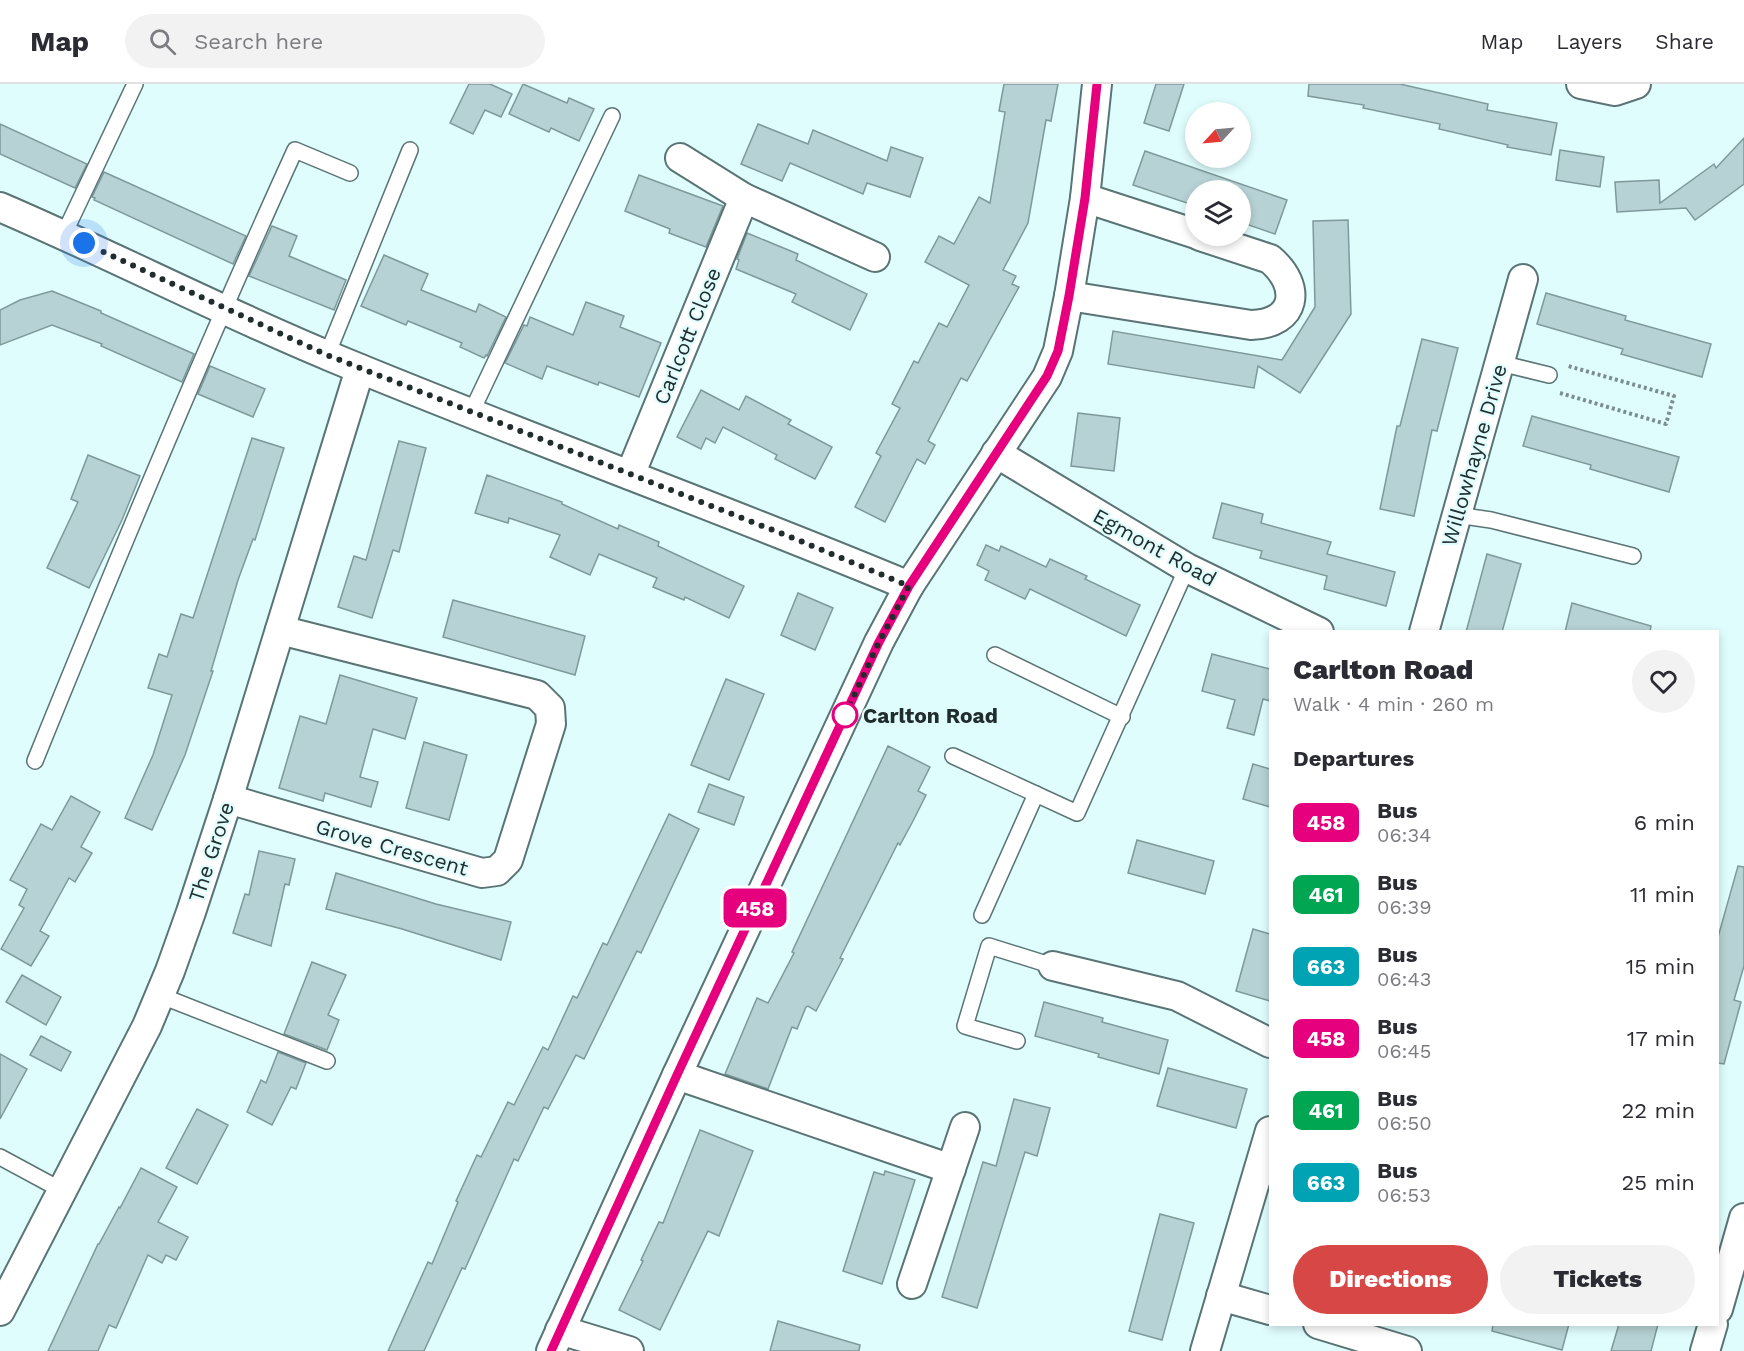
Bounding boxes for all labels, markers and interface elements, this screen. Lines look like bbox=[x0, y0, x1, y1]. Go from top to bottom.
search box bbox=[125, 14, 545, 68]
text: Map bbox=[30, 25, 89, 58]
icon: search bbox=[146, 25, 179, 58]
text: Search here bbox=[194, 29, 323, 54]
text: Map bbox=[1480, 29, 1523, 54]
text: Layers bbox=[1556, 29, 1622, 54]
text: Share bbox=[1655, 29, 1714, 54]
north arrow bbox=[1185, 102, 1251, 168]
map controls bbox=[1185, 102, 1251, 246]
button: layers bbox=[1185, 180, 1251, 246]
your location bbox=[69, 228, 99, 258]
street label: Carlcott Close bbox=[648, 264, 726, 408]
street label: Willowhayne Drive bbox=[1436, 361, 1512, 549]
street label: Egmont Road bbox=[1089, 503, 1221, 591]
button: heart bbox=[1632, 650, 1695, 713]
text: Carlton Road bbox=[1293, 653, 1473, 686]
text: Walk · 4 min · 260 m bbox=[1293, 692, 1494, 716]
marker: Carlton Road bbox=[832, 702, 858, 728]
place label: Carlton Road bbox=[863, 703, 998, 728]
text: Departures bbox=[1293, 746, 1414, 771]
text: Bus bbox=[1377, 798, 1417, 823]
street label: The Grove bbox=[183, 799, 239, 905]
text: 458 bbox=[1307, 810, 1345, 835]
text: 6 min bbox=[1634, 810, 1695, 835]
street label: Grove Crescent bbox=[313, 813, 471, 881]
text: 06:34 bbox=[1377, 823, 1431, 847]
text: Bus bbox=[1377, 870, 1417, 895]
text: 461 bbox=[1308, 882, 1344, 907]
text: 11 min bbox=[1630, 882, 1695, 907]
line badge: 458 bbox=[720, 888, 789, 928]
text: 06:39 bbox=[1377, 895, 1432, 919]
text: 458 bbox=[736, 896, 774, 921]
text: Bus bbox=[1377, 942, 1417, 967]
text: 663 bbox=[1307, 954, 1345, 979]
text: 15 min bbox=[1626, 954, 1695, 979]
text: 06:43 bbox=[1377, 967, 1431, 991]
text: Bus bbox=[1377, 1014, 1417, 1039]
text: 458 bbox=[1307, 1026, 1345, 1051]
text: 17 min bbox=[1627, 1026, 1695, 1051]
text: 06:45 bbox=[1377, 1039, 1431, 1063]
text: Bus bbox=[1377, 1086, 1417, 1111]
text: 461 bbox=[1308, 1098, 1344, 1123]
text: 22 min bbox=[1621, 1098, 1695, 1123]
text: 06:50 bbox=[1377, 1111, 1432, 1135]
text: Bus bbox=[1377, 1158, 1417, 1183]
text: 663 bbox=[1307, 1170, 1345, 1195]
text: 25 min bbox=[1621, 1170, 1695, 1195]
text: 06:53 bbox=[1377, 1183, 1431, 1207]
button: Directions bbox=[1293, 1245, 1488, 1314]
button: Tickets bbox=[1500, 1245, 1695, 1314]

